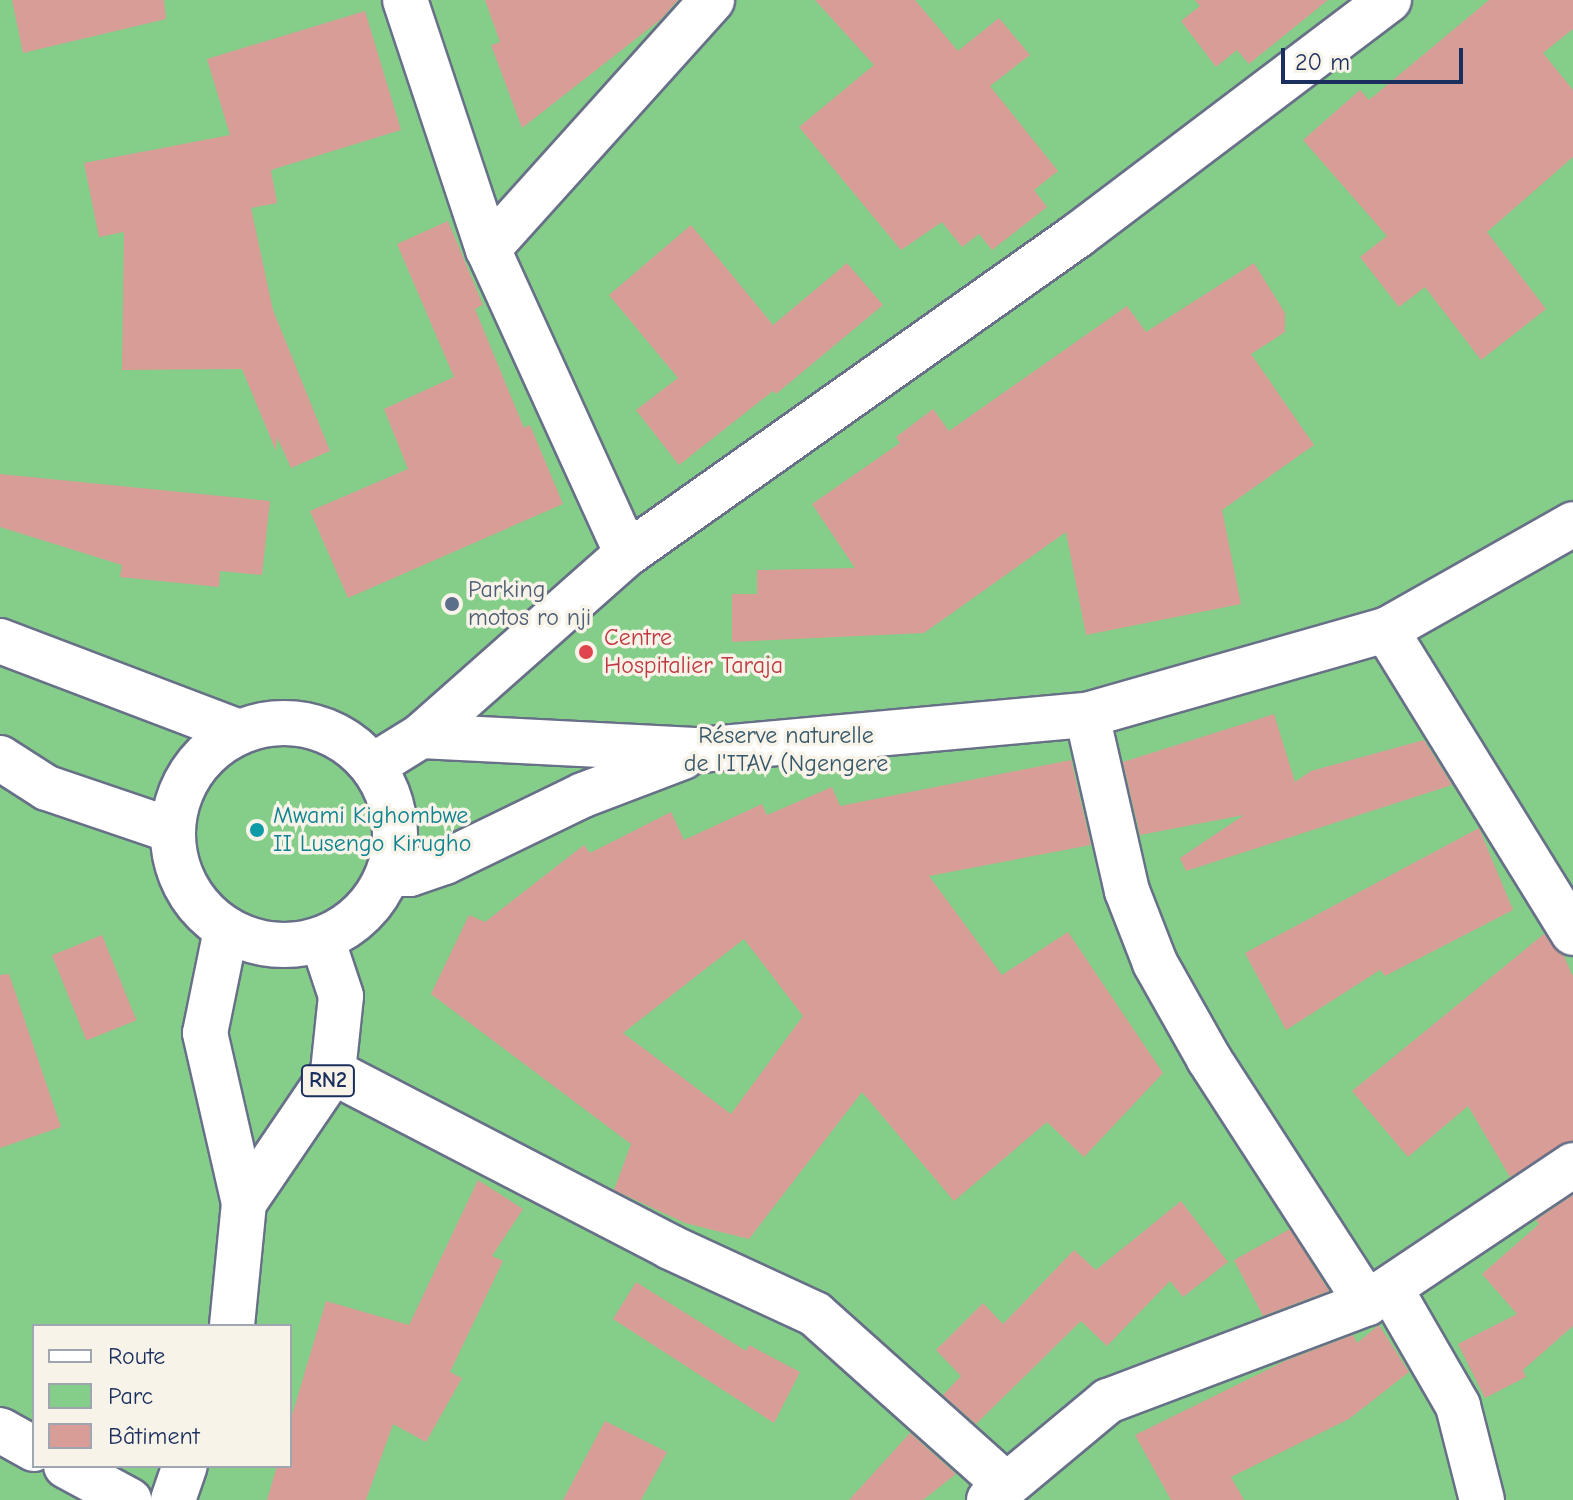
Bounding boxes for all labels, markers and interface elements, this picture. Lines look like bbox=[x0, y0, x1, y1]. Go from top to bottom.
scale bar bbox=[1285, 32, 1467, 82]
text: 20 m bbox=[1295, 48, 1350, 76]
place label: Parking motos ro nji bbox=[468, 576, 591, 632]
marker: Parking motos ro nji bbox=[443, 595, 461, 613]
place label: Centre Hospitalier Taraja bbox=[604, 624, 783, 680]
marker: Centre Hospitalier Taraja bbox=[575, 641, 597, 663]
park label: Réserve naturelle de l'ITAV (Ngengere bbox=[684, 722, 888, 778]
place label: Mwami Kighombwe II Lusengo Kirugho bbox=[273, 802, 471, 858]
marker: Mwami Kighombwe II Lusengo Kirugho bbox=[248, 821, 266, 839]
road number: RN2 bbox=[300, 1063, 356, 1099]
legend bbox=[32, 1324, 292, 1468]
text: Route bbox=[108, 1342, 165, 1370]
text: Parc bbox=[108, 1382, 153, 1410]
text: Bâtiment bbox=[108, 1422, 200, 1450]

